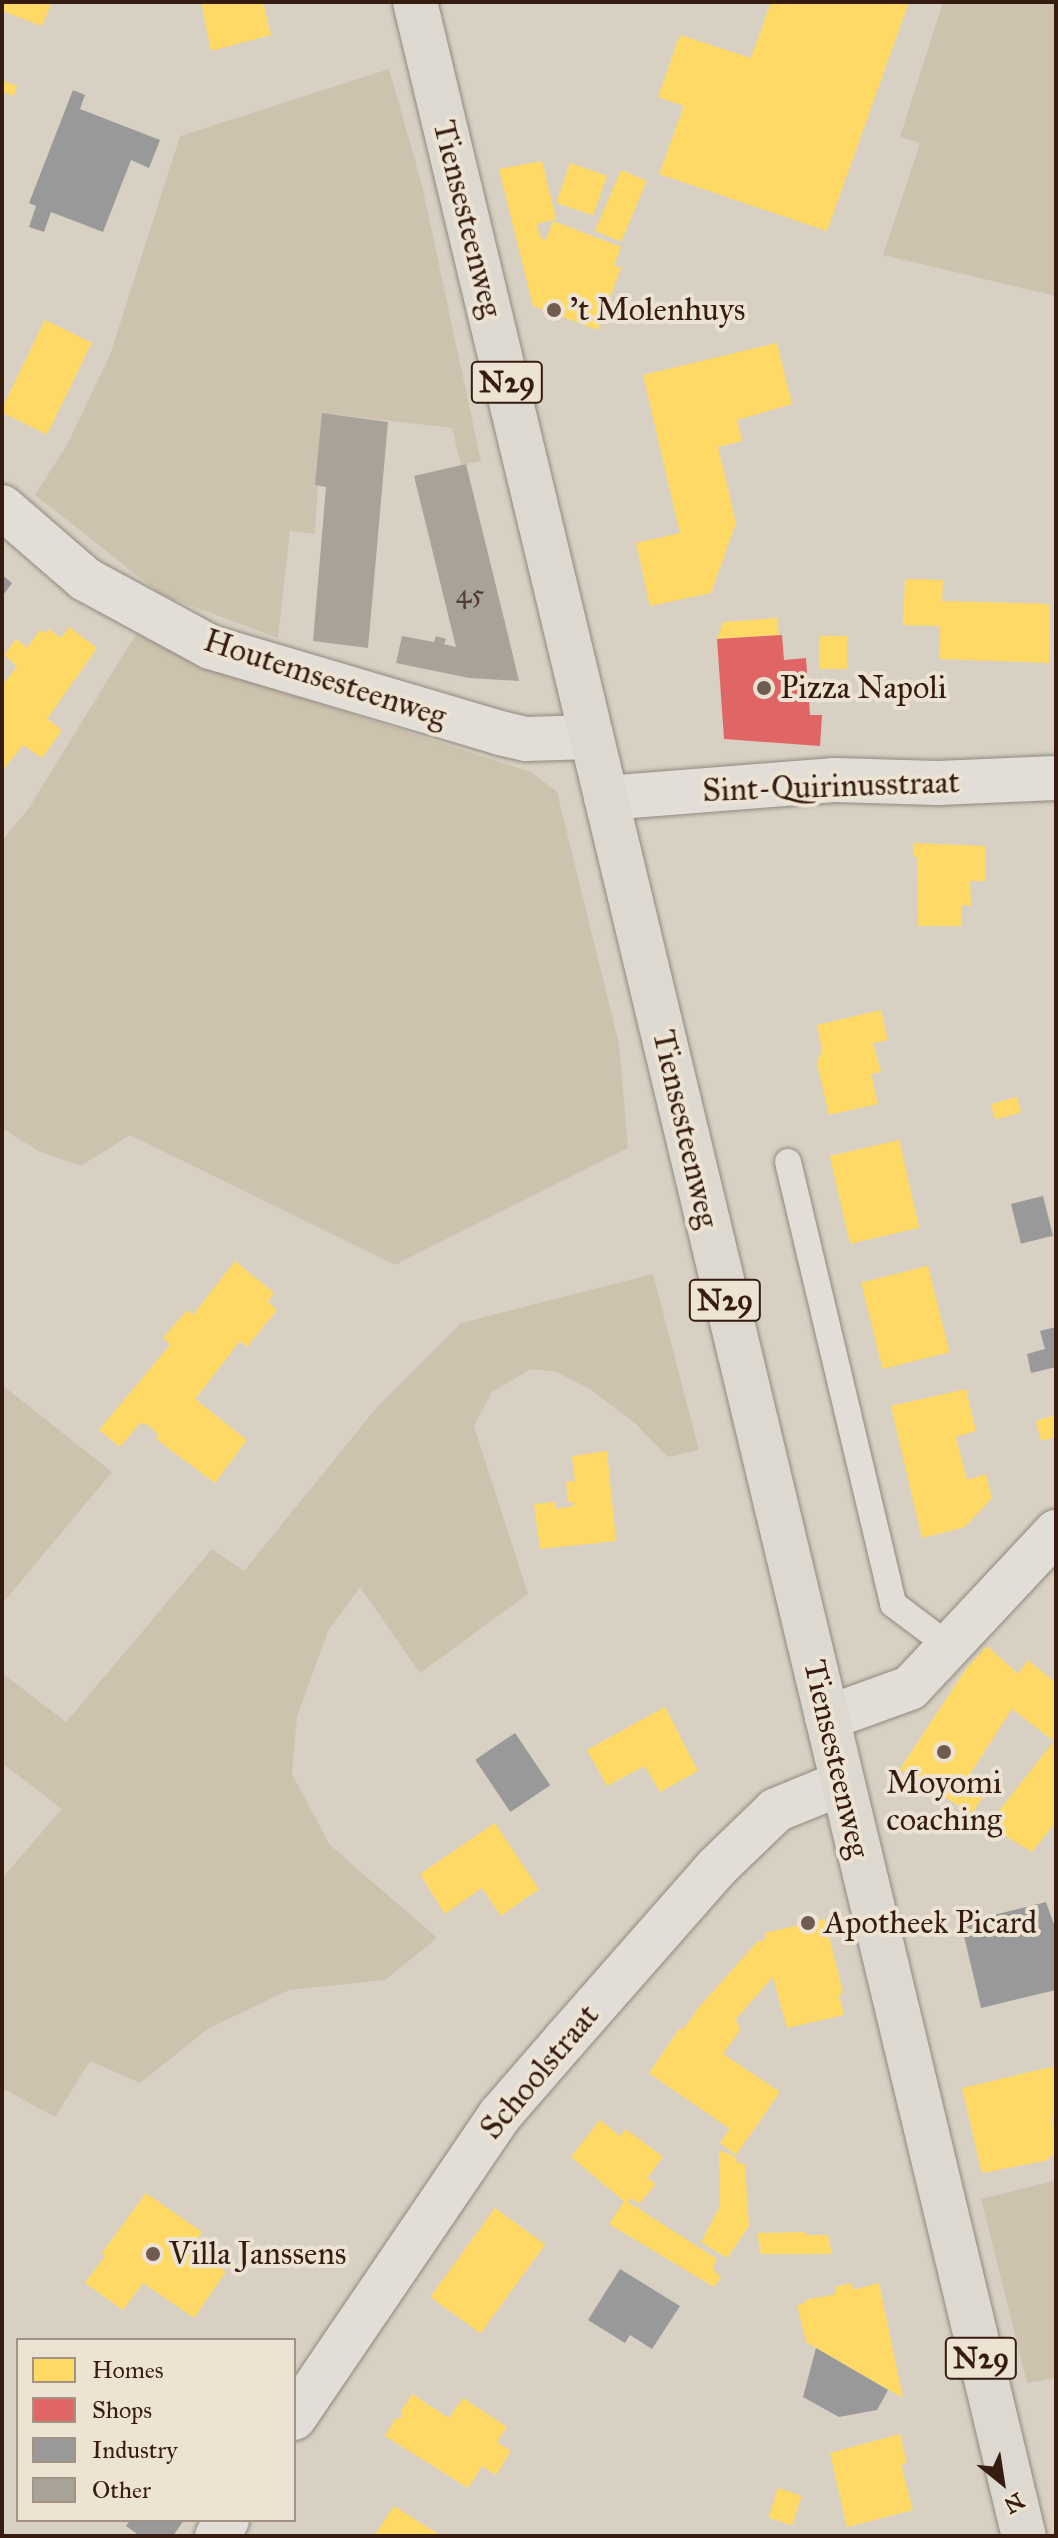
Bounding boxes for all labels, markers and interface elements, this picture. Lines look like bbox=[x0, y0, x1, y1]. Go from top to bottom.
street label: Tiensesteenweg bbox=[424, 116, 510, 322]
place label: 't Molenhuys bbox=[570, 291, 745, 329]
marker: 't Molenhuys bbox=[545, 301, 563, 319]
road number: N29 bbox=[469, 356, 545, 408]
house number: 45 bbox=[456, 577, 484, 611]
street label: Houtemsesteenweg bbox=[199, 622, 451, 736]
place label: Pizza Napoli bbox=[780, 669, 947, 707]
marker: Pizza Napoli bbox=[755, 679, 773, 697]
street label: Sint-Quirinusstraat bbox=[702, 763, 960, 811]
street label: Tiensesteenweg bbox=[644, 1026, 726, 1232]
road number: N29 bbox=[687, 1274, 763, 1326]
street label: Tiensesteenweg bbox=[795, 1656, 877, 1862]
marker: Moyomi coaching bbox=[935, 1743, 953, 1761]
place label: Moyomi coaching bbox=[886, 1765, 1002, 1840]
place label: Apotheek Picard bbox=[824, 1904, 1037, 1942]
marker: Apotheek Picard bbox=[799, 1914, 817, 1932]
street label: Schoolstraat bbox=[473, 1997, 607, 2147]
place label: Villa Janssens bbox=[169, 2235, 346, 2273]
marker: Villa Janssens bbox=[144, 2245, 162, 2263]
road number: N29 bbox=[943, 2332, 1019, 2384]
legend bbox=[16, 2338, 296, 2522]
text: Homes bbox=[92, 2355, 164, 2385]
text: Shops bbox=[92, 2395, 152, 2425]
text: Industry bbox=[92, 2435, 178, 2465]
north arrow bbox=[962, 2442, 1042, 2522]
text: Other bbox=[92, 2475, 151, 2505]
text: N bbox=[999, 2487, 1029, 2520]

